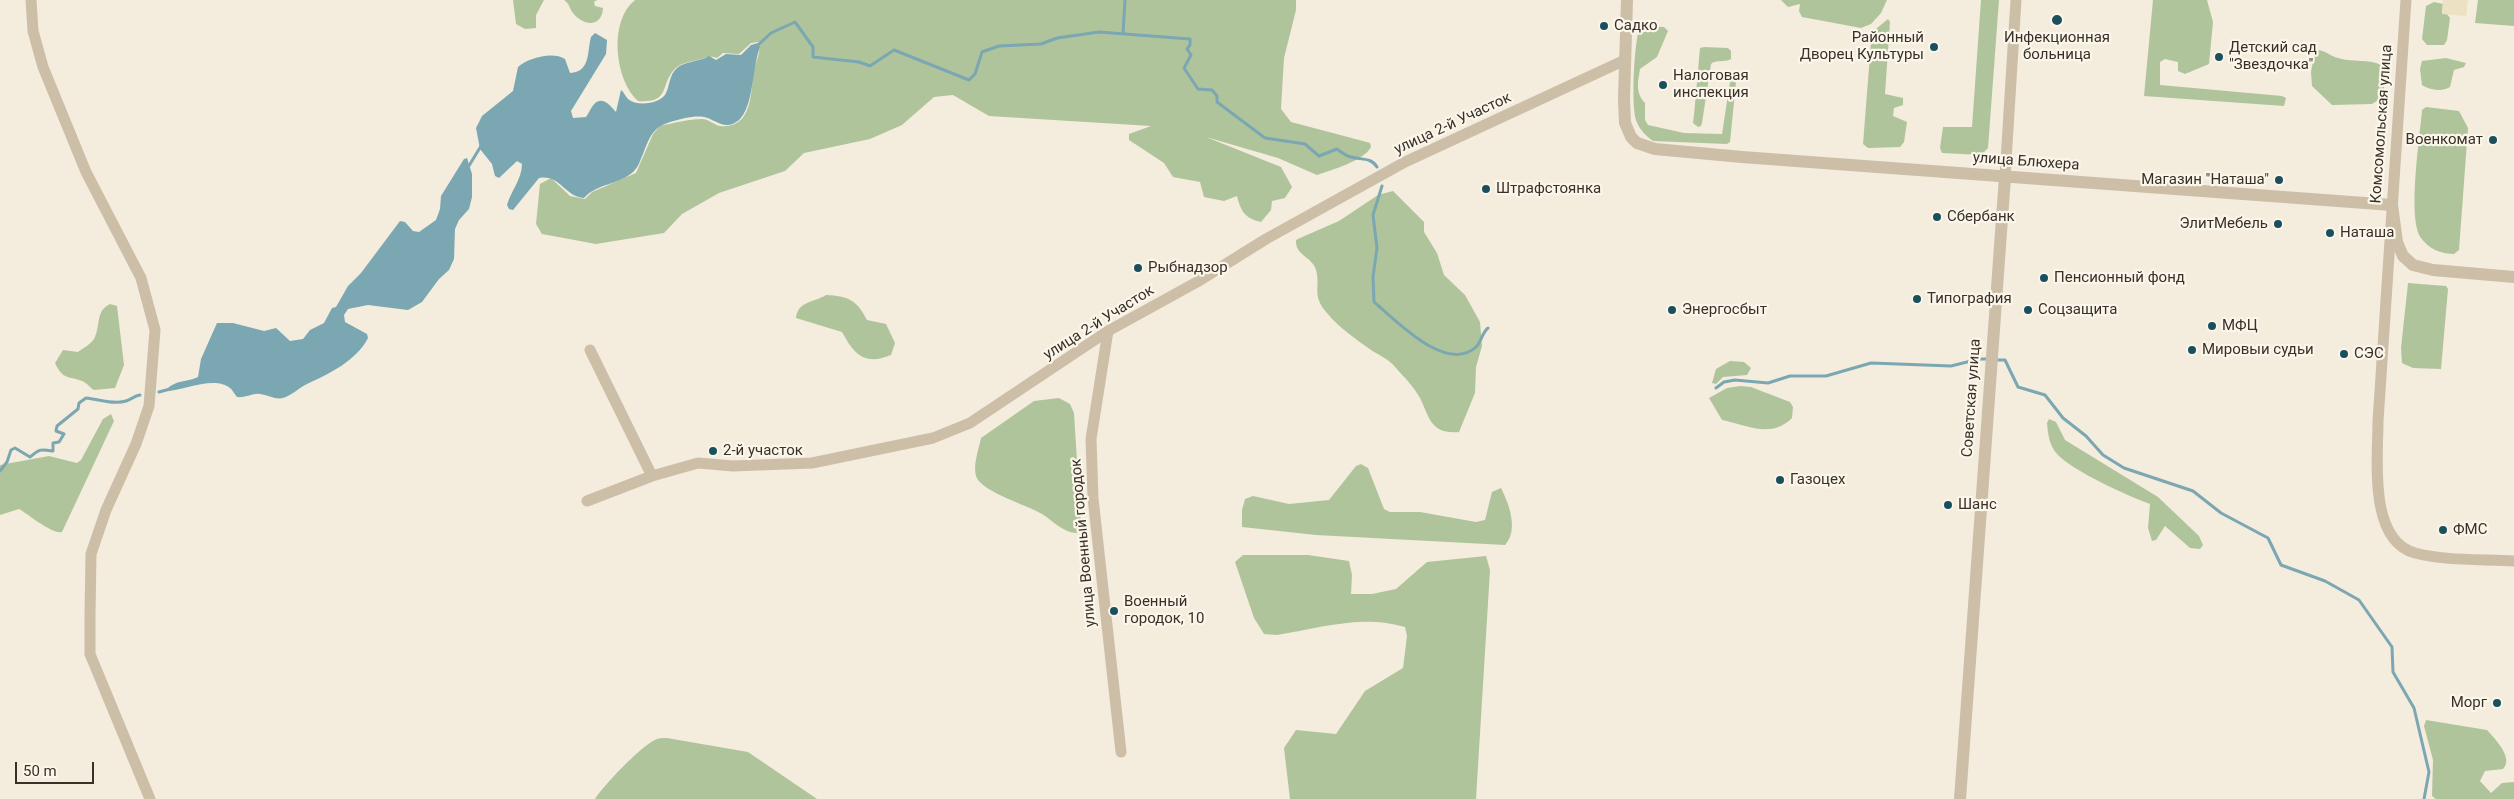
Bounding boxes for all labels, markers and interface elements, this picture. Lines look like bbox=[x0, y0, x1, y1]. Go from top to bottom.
marker: Инфекционная больница bbox=[2050, 13, 2064, 27]
place label: Садко bbox=[1614, 17, 1657, 35]
marker: Садко bbox=[1598, 20, 1610, 32]
place label: Районный Дворец Культуры bbox=[1800, 29, 1924, 64]
place label: Инфекционная больница bbox=[2004, 29, 2110, 64]
place label: Детский сад "Звездочка" bbox=[2229, 39, 2317, 74]
marker: Районный Дворец Культуры bbox=[1928, 41, 1940, 53]
street label: Комсомольская улица bbox=[2367, 44, 2397, 204]
marker: Детский сад "Звездочка" bbox=[2213, 51, 2225, 63]
place label: Налоговая инспекция bbox=[1673, 67, 1749, 102]
marker: Налоговая инспекция bbox=[1657, 79, 1669, 91]
street label: улица 2-й Участок bbox=[1392, 89, 1514, 159]
place label: Военкомат bbox=[2406, 131, 2483, 149]
marker: Военкомат bbox=[2487, 134, 2499, 146]
street label: улица Блюхера bbox=[1972, 149, 2080, 175]
place label: Магазин "Наташа" bbox=[2141, 171, 2269, 189]
marker: Магазин "Наташа" bbox=[2273, 174, 2285, 186]
place label: Штрафстоянка bbox=[1496, 180, 1601, 198]
marker: Штрафстоянка bbox=[1480, 183, 1492, 195]
place label: Сбербанк bbox=[1947, 208, 2015, 226]
marker: Сбербанк bbox=[1931, 211, 1943, 223]
place label: ЭлитМебель bbox=[2179, 215, 2268, 233]
marker: ЭлитМебель bbox=[2272, 218, 2284, 230]
place label: Наташа bbox=[2340, 224, 2394, 242]
marker: Наташа bbox=[2324, 227, 2336, 239]
place label: Рыбнадзор bbox=[1148, 259, 1228, 277]
marker: Рыбнадзор bbox=[1132, 262, 1144, 274]
place label: Пенсионный фонд bbox=[2054, 269, 2185, 287]
marker: Пенсионный фонд bbox=[2038, 272, 2050, 284]
street label: улица 2-й Участок bbox=[1040, 282, 1158, 364]
place label: Типография bbox=[1927, 290, 2012, 308]
marker: Типография bbox=[1911, 293, 1923, 305]
place label: Энергосбыт bbox=[1682, 301, 1767, 319]
place label: Соцзащита bbox=[2038, 301, 2117, 319]
marker: Энергосбыт bbox=[1666, 304, 1678, 316]
marker: Соцзащита bbox=[2022, 304, 2034, 316]
place label: МФЦ bbox=[2222, 317, 2258, 335]
marker: МФЦ bbox=[2206, 320, 2218, 332]
street label: Советская улица bbox=[1959, 338, 1985, 458]
place label: Мировыи судьи bbox=[2202, 341, 2314, 359]
marker: Мировыи судьи bbox=[2186, 344, 2198, 356]
place label: СЭС bbox=[2354, 345, 2384, 363]
marker: СЭС bbox=[2338, 348, 2350, 360]
place label: 2-й участок bbox=[723, 442, 803, 460]
marker: 2-й участок bbox=[707, 445, 719, 457]
street label: улица Военный городок bbox=[1068, 458, 1100, 628]
place label: Газоцех bbox=[1790, 471, 1845, 489]
marker: Газоцех bbox=[1774, 474, 1786, 486]
place label: Шанс bbox=[1958, 496, 1997, 514]
marker: Шанс bbox=[1942, 499, 1954, 511]
place label: ФМС bbox=[2453, 521, 2487, 539]
marker: ФМС bbox=[2437, 524, 2449, 536]
place label: Военный городок, 10 bbox=[1124, 593, 1204, 628]
marker: Военный городок, 10 bbox=[1108, 605, 1120, 617]
place label: Морг bbox=[2451, 694, 2487, 712]
marker: Морг bbox=[2491, 697, 2503, 709]
scale bar bbox=[18, 752, 96, 784]
text: 50 m bbox=[23, 762, 57, 780]

